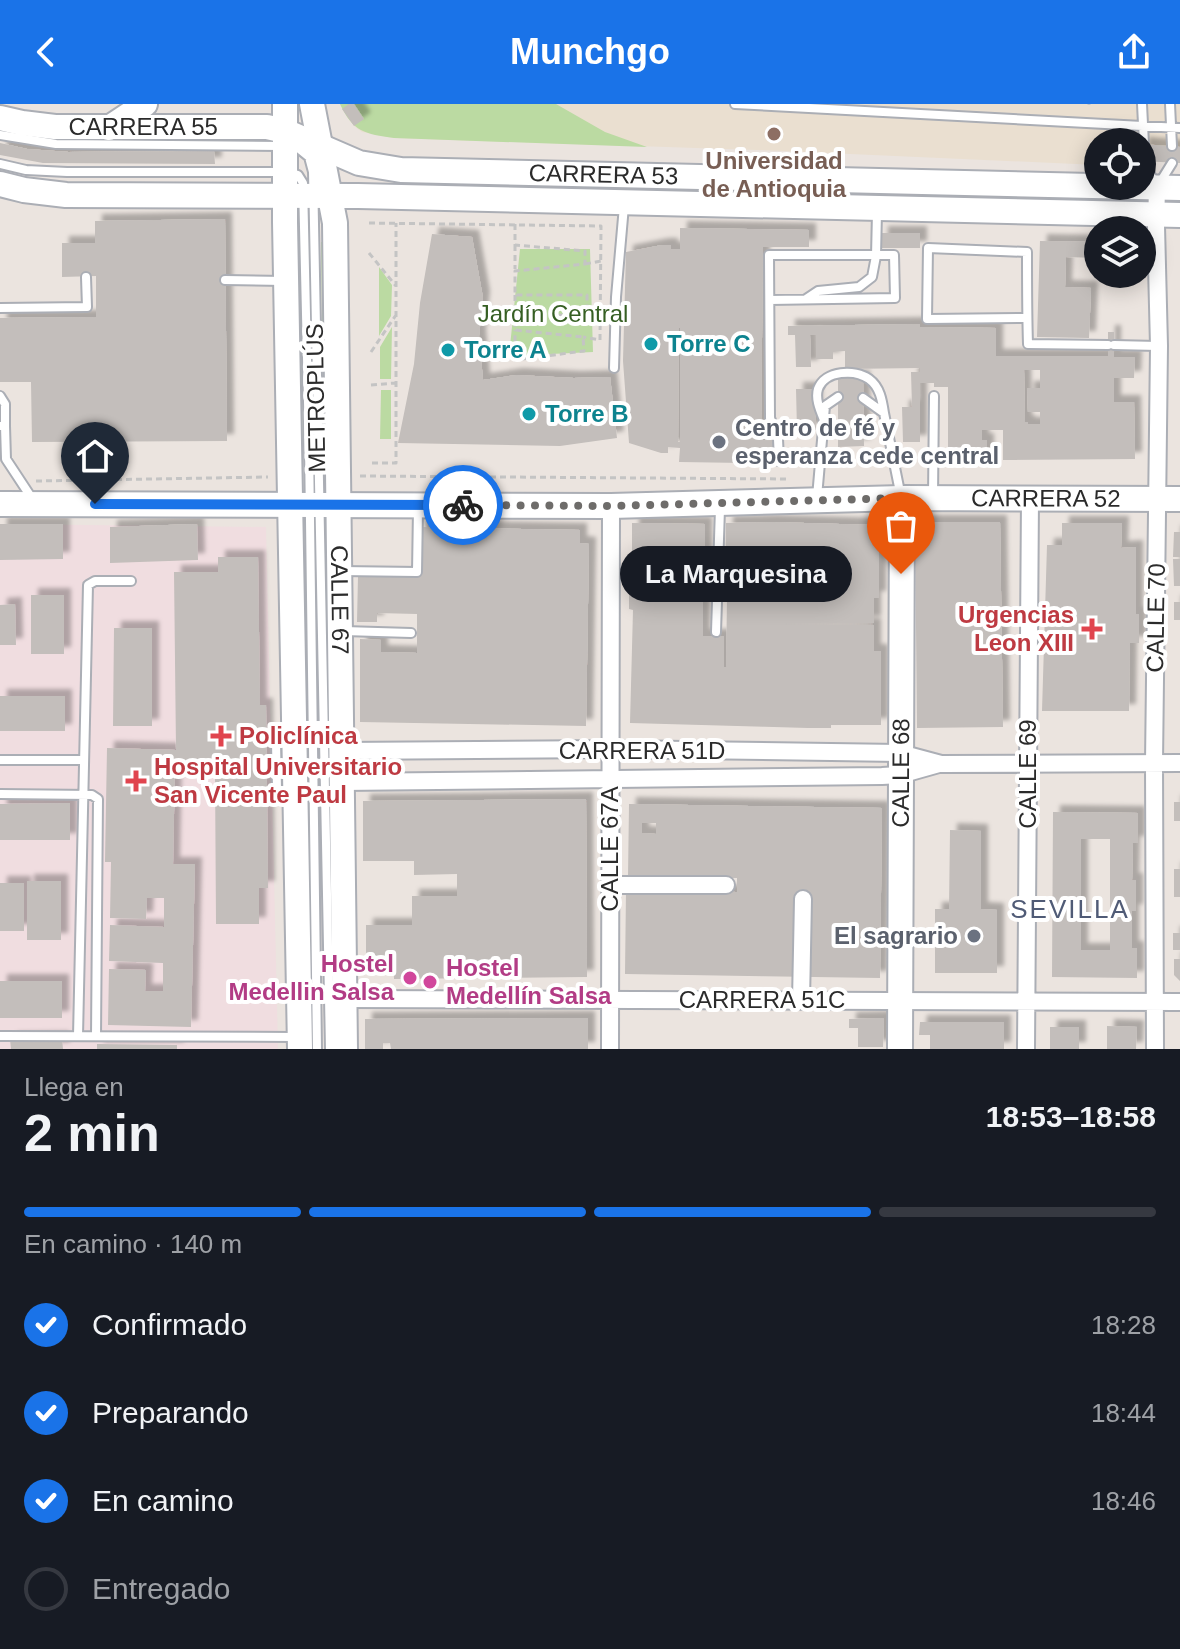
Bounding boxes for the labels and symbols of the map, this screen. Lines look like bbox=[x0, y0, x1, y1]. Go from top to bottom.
street label: CARRERA 55 bbox=[68, 113, 218, 140]
marker: Universidad de Antioquia bbox=[765, 125, 783, 143]
place label: Universidad de Antioquia bbox=[702, 147, 847, 202]
street label: CARRERA 53 bbox=[528, 159, 679, 189]
park label: Jardín Central bbox=[478, 300, 628, 327]
street label: METROPLÚS bbox=[301, 323, 330, 473]
place label: Torre C bbox=[667, 330, 751, 357]
marker: Torre C bbox=[642, 335, 660, 353]
place label: Torre A bbox=[464, 336, 547, 363]
marker: Torre A bbox=[439, 341, 457, 359]
place label: Torre B bbox=[545, 400, 629, 427]
marker: Torre B bbox=[520, 405, 538, 423]
place label: Centro de fé y esperanza cede central bbox=[735, 414, 999, 469]
pin bbox=[61, 422, 129, 504]
marker: Centro de fé y esperanza cede central bbox=[710, 433, 728, 451]
courier bbox=[423, 465, 503, 545]
street label: CARRERA 52 bbox=[971, 484, 1121, 512]
pin bbox=[867, 492, 935, 574]
street label: CALLE 67 bbox=[326, 545, 354, 655]
callout: La Marquesina bbox=[621, 546, 853, 602]
street label: CALLE 70 bbox=[1141, 563, 1170, 673]
place label: Urgencias Leon XIII bbox=[958, 601, 1074, 656]
marker: Urgencias Leon XIII bbox=[1081, 618, 1103, 640]
street label: CALLE 68 bbox=[887, 718, 914, 828]
street label: CALLE 69 bbox=[1014, 719, 1041, 829]
place label: Policlínica bbox=[239, 722, 358, 749]
marker: Policlínica bbox=[210, 725, 232, 747]
street label: CARRERA 51D bbox=[559, 737, 725, 764]
place label: Hospital Universitario San Vicente Paul bbox=[154, 753, 402, 808]
marker: Hospital Universitario San Vicente Paul bbox=[125, 770, 147, 792]
street label: CALLE 67A bbox=[596, 786, 623, 912]
district label: SEVILLA bbox=[1010, 894, 1130, 924]
place label: El sagrario bbox=[834, 922, 958, 949]
marker: El sagrario bbox=[965, 927, 983, 945]
place label: Hostel Medellin Salsa bbox=[229, 950, 395, 1005]
place label: Hostel Medellín Salsa bbox=[446, 954, 612, 1009]
marker: Hostel Medellin Salsa bbox=[401, 969, 419, 987]
marker: Hostel Medellín Salsa bbox=[421, 973, 439, 991]
street label: CARRERA 51C bbox=[679, 986, 845, 1013]

